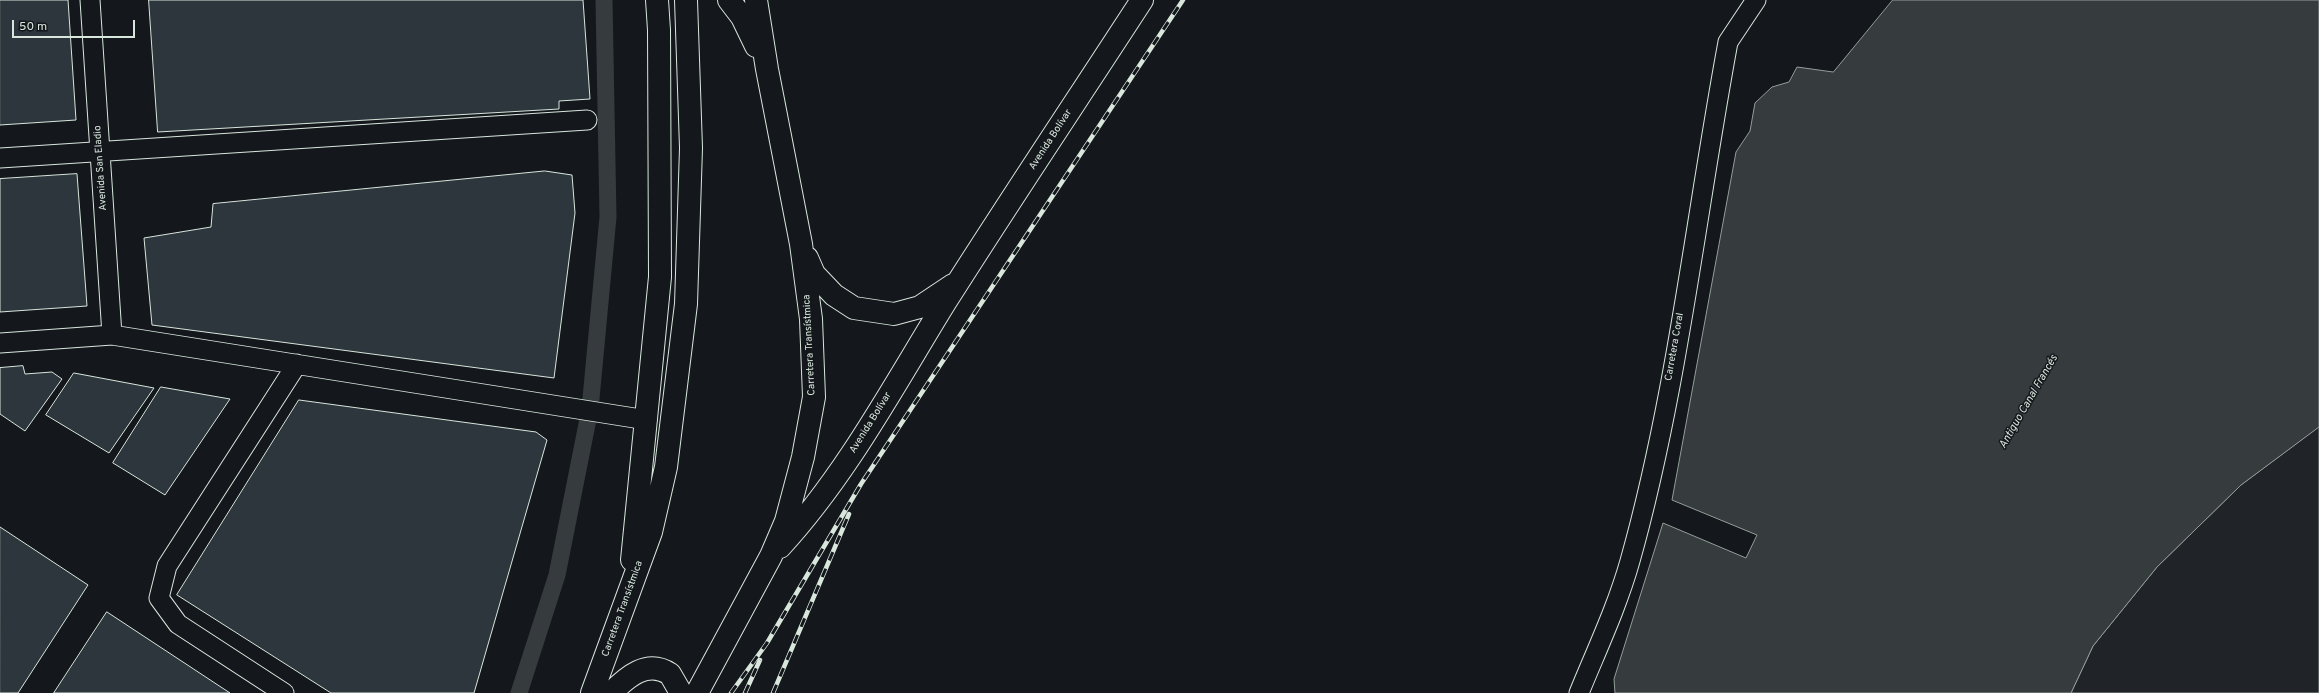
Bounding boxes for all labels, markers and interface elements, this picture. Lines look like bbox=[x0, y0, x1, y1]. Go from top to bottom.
scale bar bbox=[14, 12, 137, 38]
text: 50 m bbox=[19, 19, 47, 35]
street label: Avenida Bolívar bbox=[1027, 107, 1075, 173]
street label: Avenida San Eladio bbox=[92, 125, 110, 211]
street label: Carretera Transístmica bbox=[801, 294, 819, 396]
street label: Carretera Coral bbox=[1663, 312, 1687, 382]
water label: Antiguo Canal Francés bbox=[1997, 353, 2061, 451]
street label: Avenida Bolívar bbox=[847, 390, 895, 456]
street label: Carretera Transístmica bbox=[600, 559, 646, 659]

